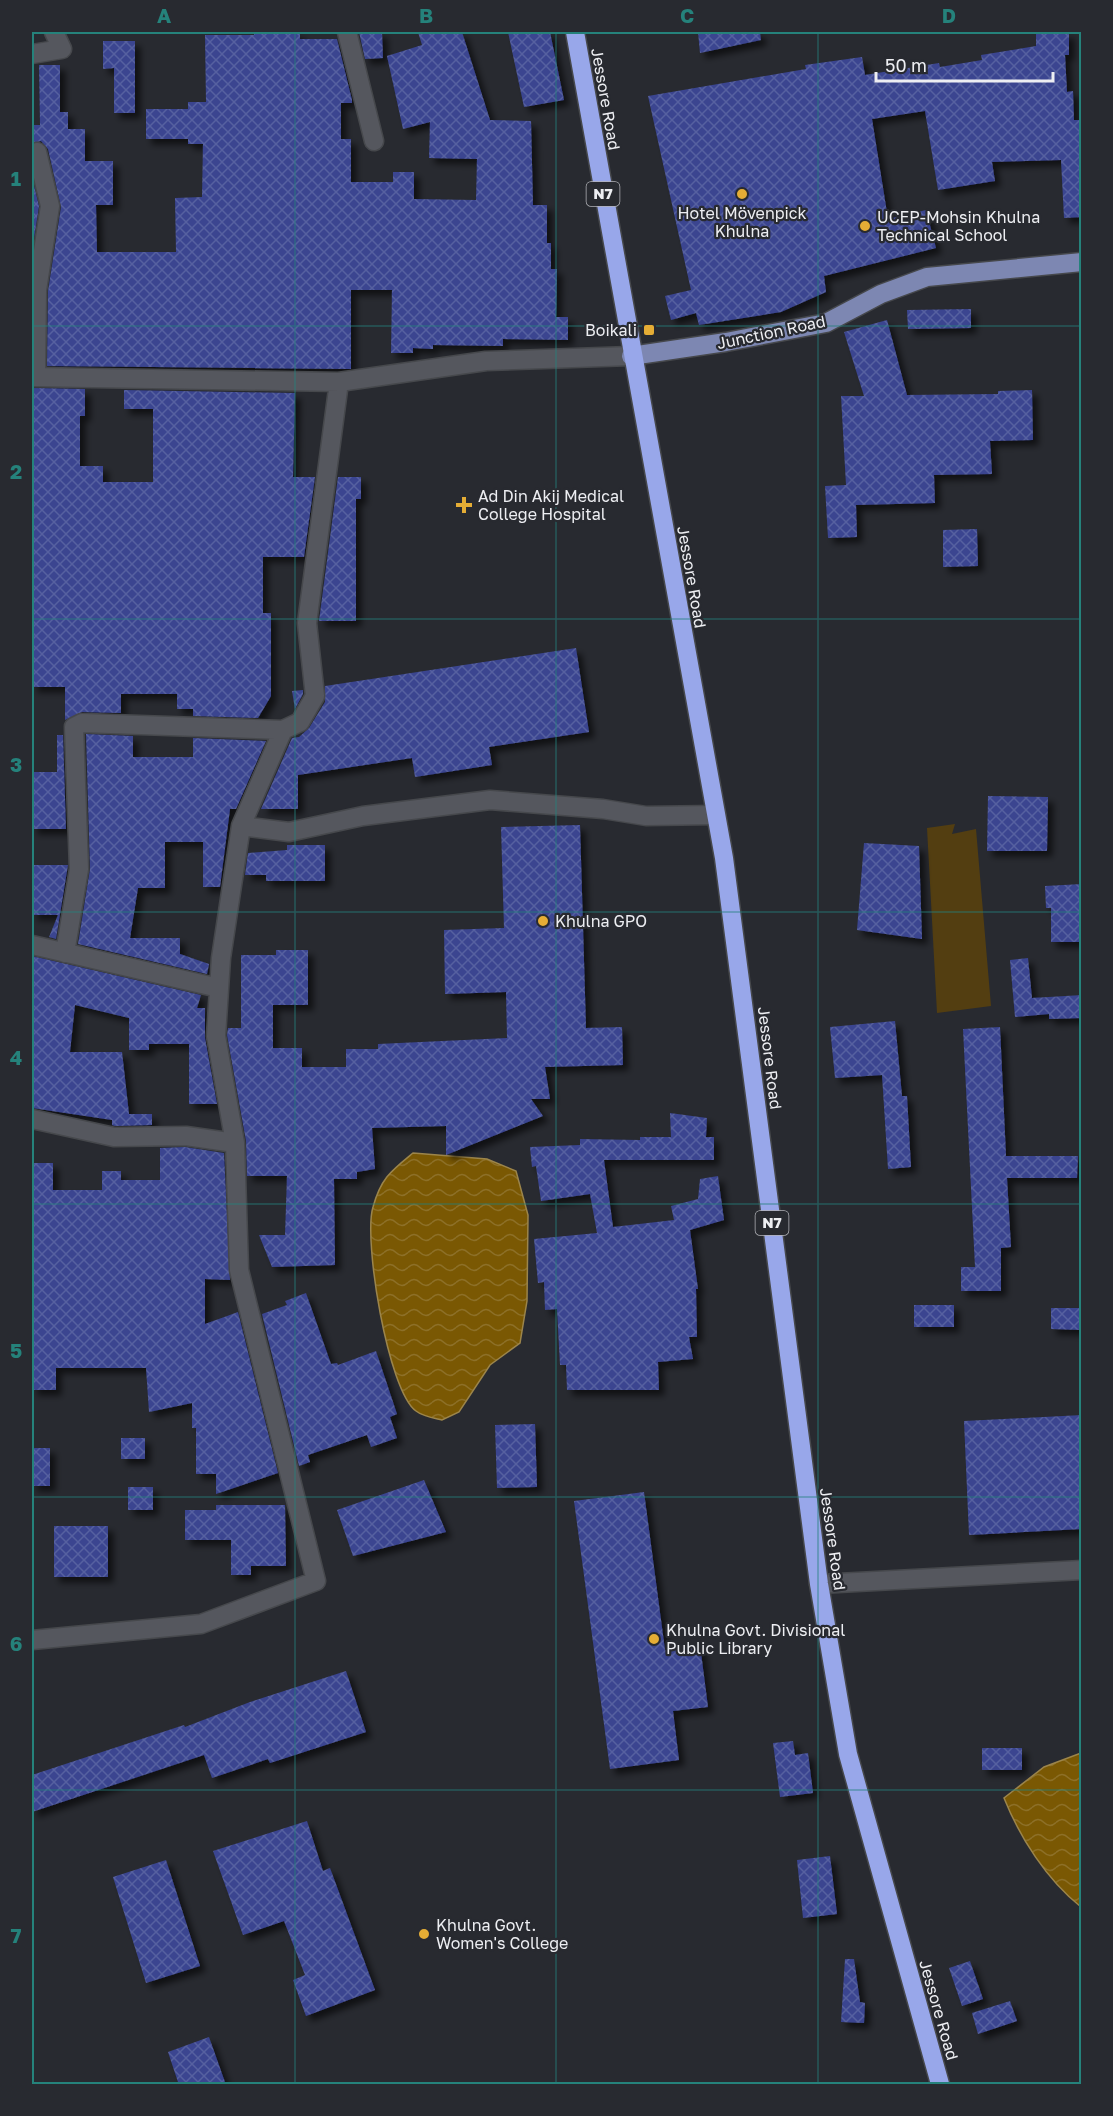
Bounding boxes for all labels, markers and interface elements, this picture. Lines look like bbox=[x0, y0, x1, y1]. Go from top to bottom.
text: A bbox=[157, 3, 171, 27]
text: B bbox=[419, 3, 433, 27]
text: C bbox=[680, 3, 694, 27]
text: D bbox=[942, 3, 956, 27]
scale bar bbox=[876, 45, 1053, 83]
street label: Jessore Road bbox=[587, 46, 625, 152]
text: 50 m bbox=[885, 54, 927, 76]
text: 1 bbox=[11, 166, 21, 190]
road number: N7 bbox=[586, 182, 620, 206]
marker: Hotel Mövenpick Khulna bbox=[735, 187, 749, 201]
place label: Hotel Mövenpick Khulna bbox=[677, 203, 807, 241]
place label: UCEP-Mohsin Khulna Technical School bbox=[877, 207, 1040, 245]
marker: UCEP-Mohsin Khulna Technical School bbox=[858, 219, 872, 233]
street label: Junction Road bbox=[715, 311, 827, 353]
place label: Boikali bbox=[585, 320, 637, 340]
marker: Boikali bbox=[642, 323, 656, 337]
text: 2 bbox=[10, 459, 22, 483]
place label: Ad Din Akij Medical College Hospital bbox=[478, 486, 624, 524]
marker: Ad Din Akij Medical College Hospital bbox=[455, 496, 473, 514]
street label: Jessore Road bbox=[673, 524, 711, 630]
text: 3 bbox=[10, 752, 22, 776]
place label: Khulna GPO bbox=[555, 911, 647, 931]
marker: Khulna GPO bbox=[536, 914, 550, 928]
street label: Jessore Road bbox=[754, 1006, 786, 1110]
text: 4 bbox=[10, 1045, 22, 1069]
road number: N7 bbox=[756, 1211, 788, 1235]
text: 5 bbox=[10, 1338, 22, 1362]
street label: Jessore Road bbox=[816, 1486, 850, 1592]
place label: Khulna Govt. Divisional Public Library bbox=[666, 1620, 845, 1658]
text: 6 bbox=[10, 1631, 22, 1655]
marker: Khulna Govt. Divisional Public Library bbox=[647, 1632, 661, 1646]
place label: Khulna Govt. Women's College bbox=[436, 1915, 568, 1953]
text: 7 bbox=[11, 1923, 22, 1947]
marker: Khulna Govt. Women's College bbox=[417, 1927, 431, 1941]
street label: Jessore Road bbox=[915, 1958, 963, 2062]

